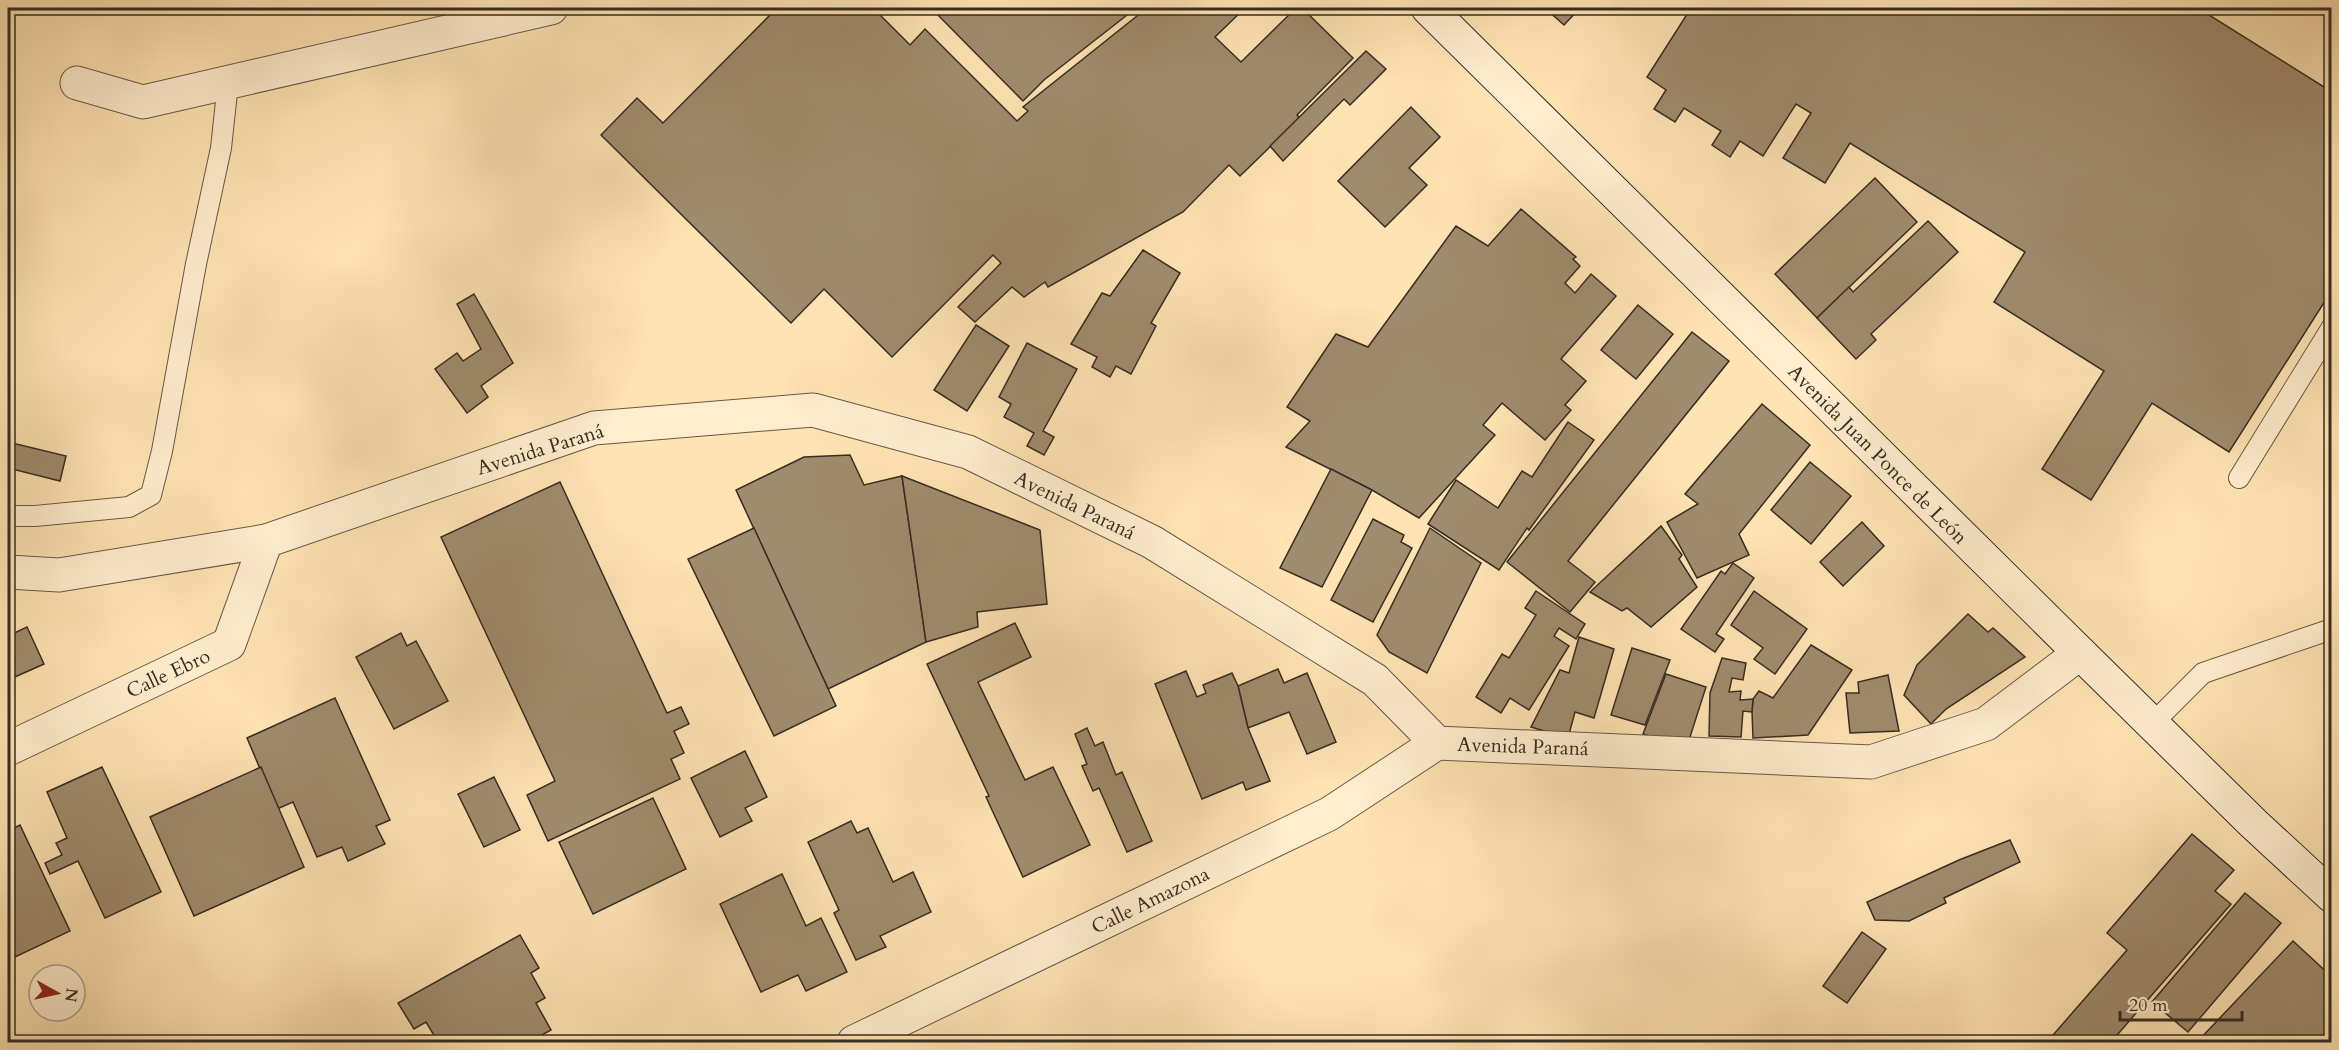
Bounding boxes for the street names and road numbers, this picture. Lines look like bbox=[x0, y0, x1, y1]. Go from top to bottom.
street label: Avenida Juan Ponce de León bbox=[1782, 358, 1974, 551]
street label: Avenida Paraná bbox=[473, 417, 607, 482]
street label: Avenida Paraná bbox=[1010, 464, 1140, 547]
street label: Calle Ebro bbox=[122, 642, 215, 705]
street label: Avenida Paraná bbox=[1457, 731, 1590, 762]
street label: Calle Amazona bbox=[1087, 860, 1214, 941]

